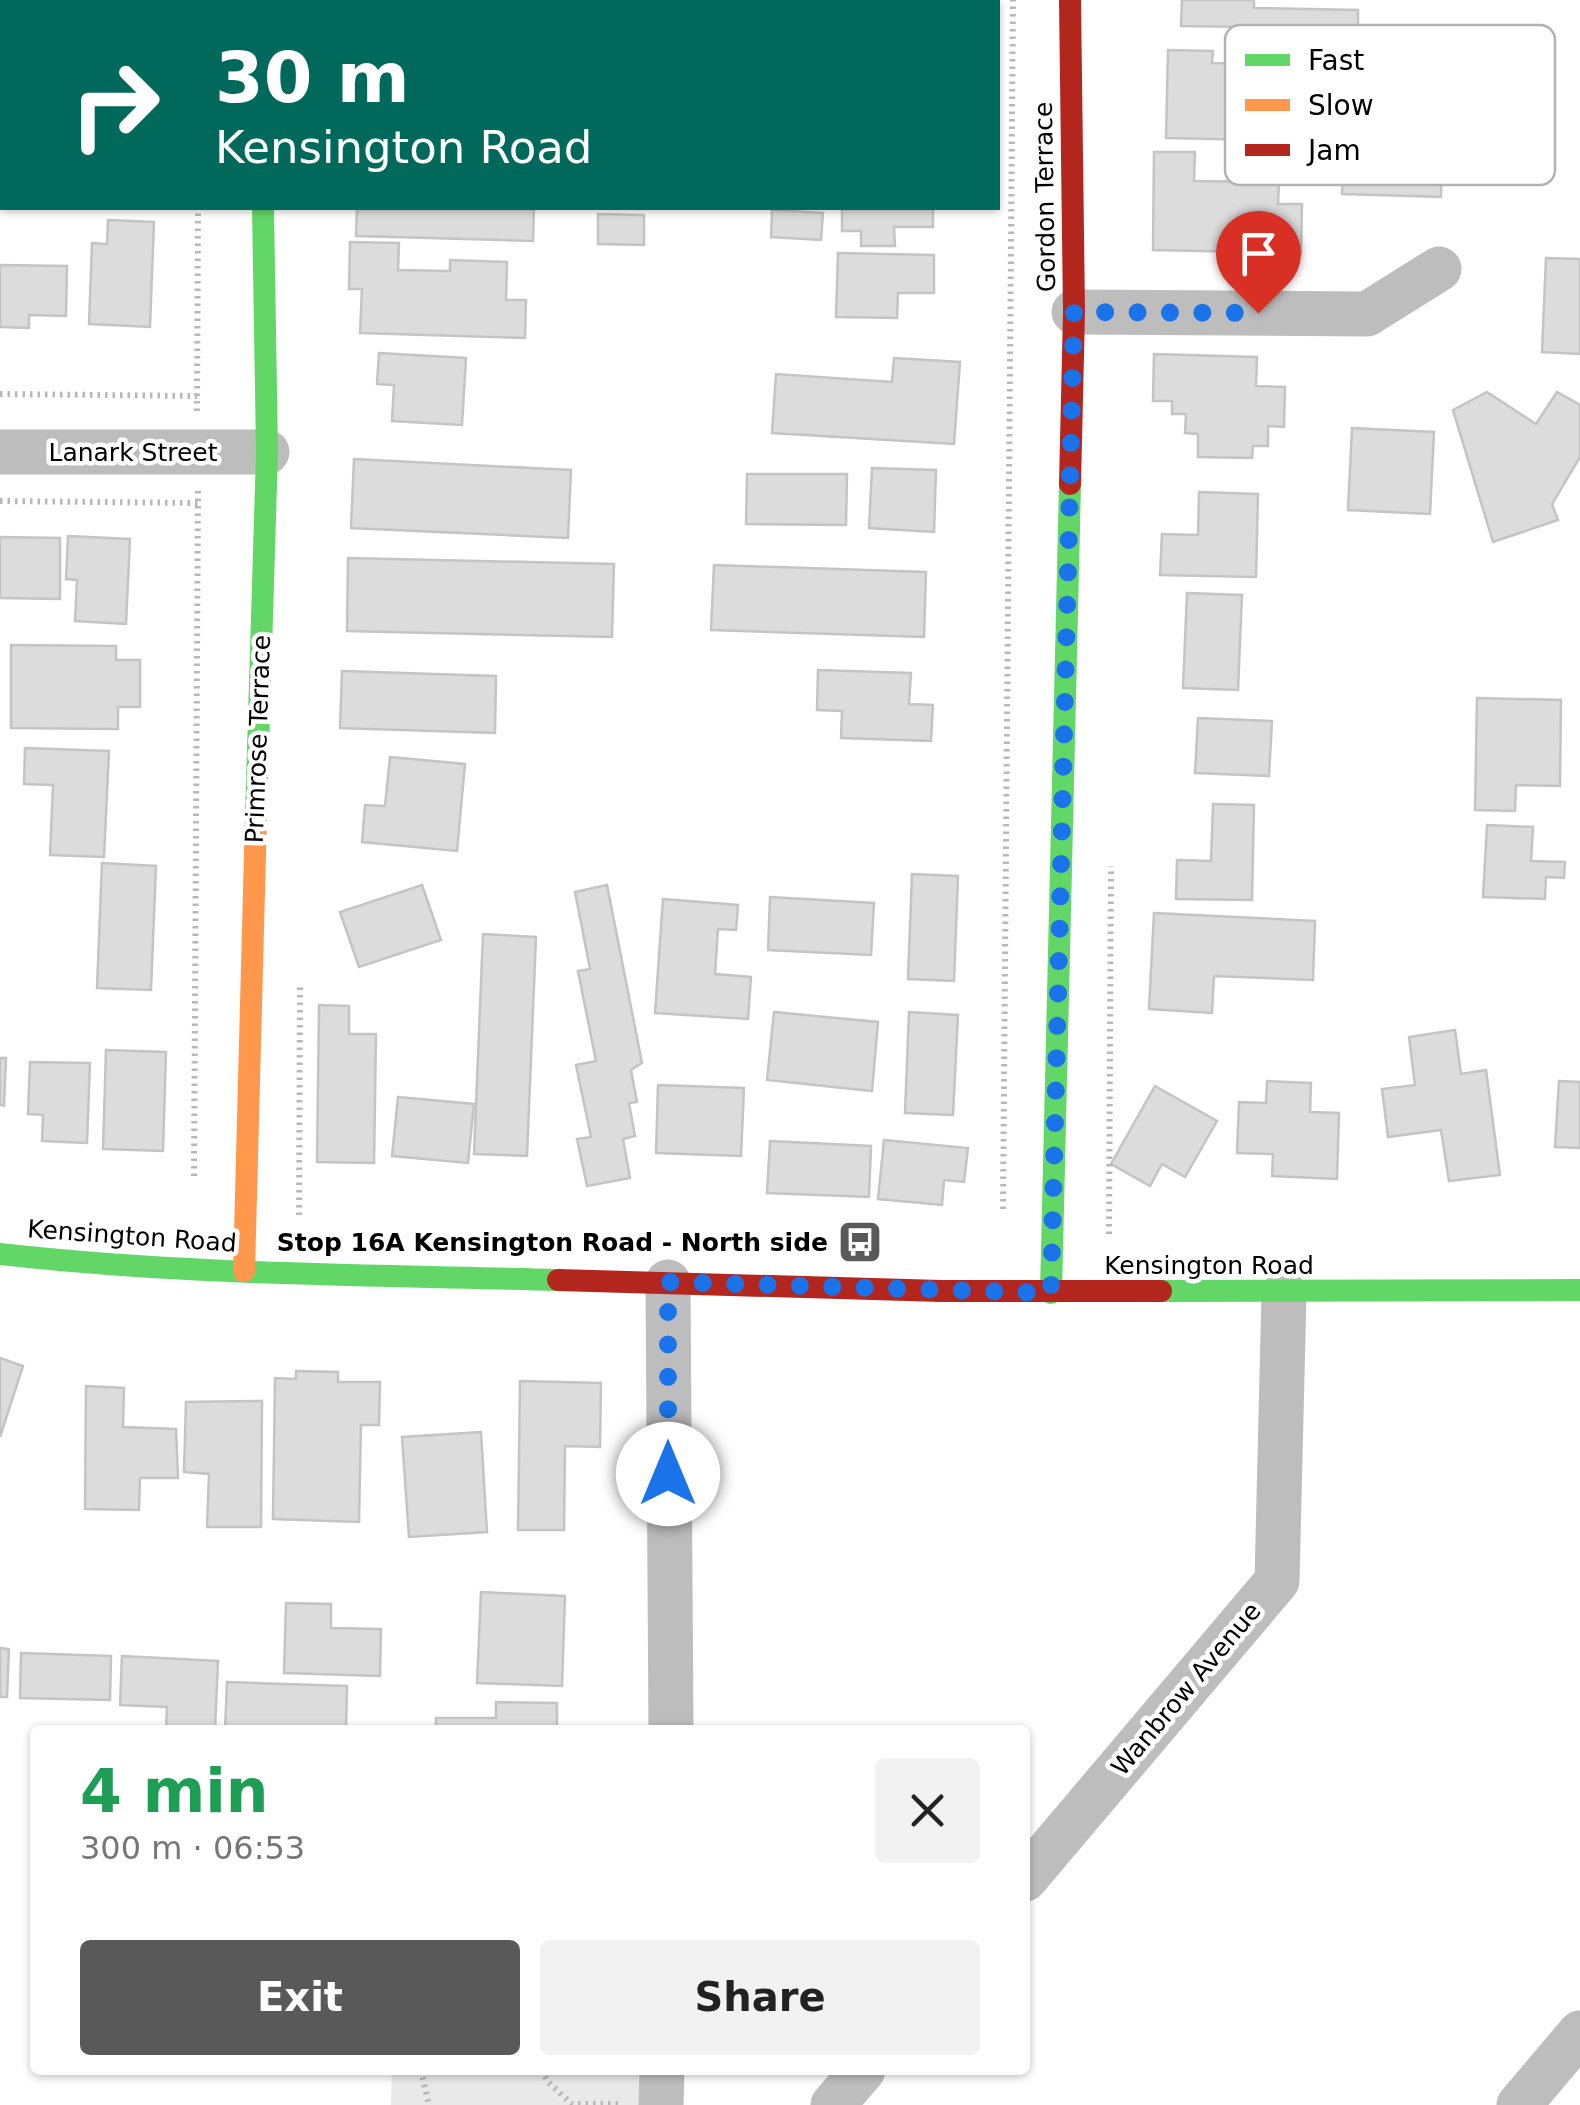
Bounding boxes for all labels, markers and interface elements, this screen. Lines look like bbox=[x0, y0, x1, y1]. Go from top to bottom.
legend bbox=[1225, 25, 1555, 185]
text: 30 m bbox=[215, 37, 410, 119]
icon: right bbox=[50, 40, 180, 170]
text: Fast bbox=[1308, 44, 1364, 77]
text: Slow bbox=[1308, 89, 1374, 122]
street label: Gordon Terrace bbox=[1029, 102, 1061, 292]
text: Kensington Road bbox=[215, 121, 592, 174]
text: Jam bbox=[1306, 134, 1361, 167]
pin bbox=[1216, 211, 1301, 314]
icon: arrive bbox=[1231, 226, 1286, 281]
street label: Lanark Street bbox=[48, 438, 218, 467]
street label: Primrose Terrace bbox=[240, 634, 276, 844]
street label: Kensington Road bbox=[26, 1214, 238, 1258]
bus stop icon: Stop 16A Kensington Road - North side bbox=[837, 1219, 883, 1265]
place label: Stop 16A Kensington Road - North side bbox=[277, 1228, 828, 1257]
street label: Kensington Road bbox=[1104, 1251, 1314, 1280]
position arrow bbox=[616, 1422, 720, 1526]
street label: Wanbrow Avenue bbox=[1105, 1597, 1267, 1781]
text: 4 min bbox=[80, 1756, 268, 1826]
button: close bbox=[875, 1758, 980, 1863]
text: 300 m · 06:53 bbox=[80, 1829, 305, 1867]
button: Exit bbox=[80, 1940, 520, 2055]
button: Share bbox=[540, 1940, 980, 2055]

